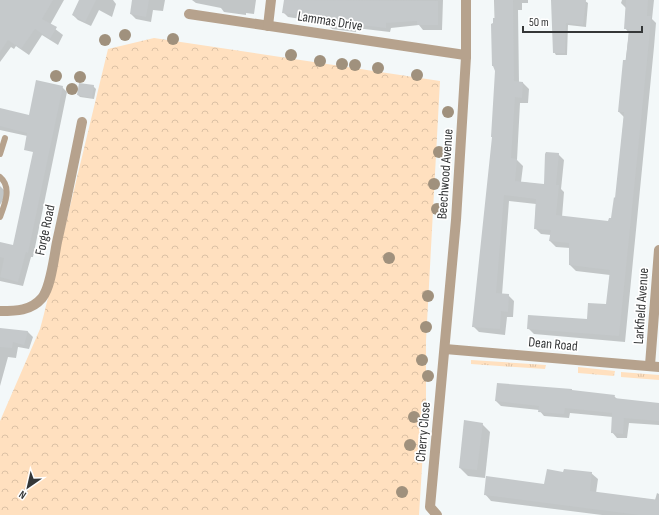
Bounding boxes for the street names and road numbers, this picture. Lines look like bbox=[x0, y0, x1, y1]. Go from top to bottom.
street label: Lammas Drive bbox=[296, 7, 364, 35]
street label: Beechwood Avenue bbox=[433, 128, 457, 220]
street label: Forge Road bbox=[31, 203, 59, 257]
street label: Larkfield Avenue bbox=[630, 267, 652, 345]
street label: Dean Road bbox=[528, 333, 579, 355]
street label: Cherry Close bbox=[412, 401, 434, 463]

